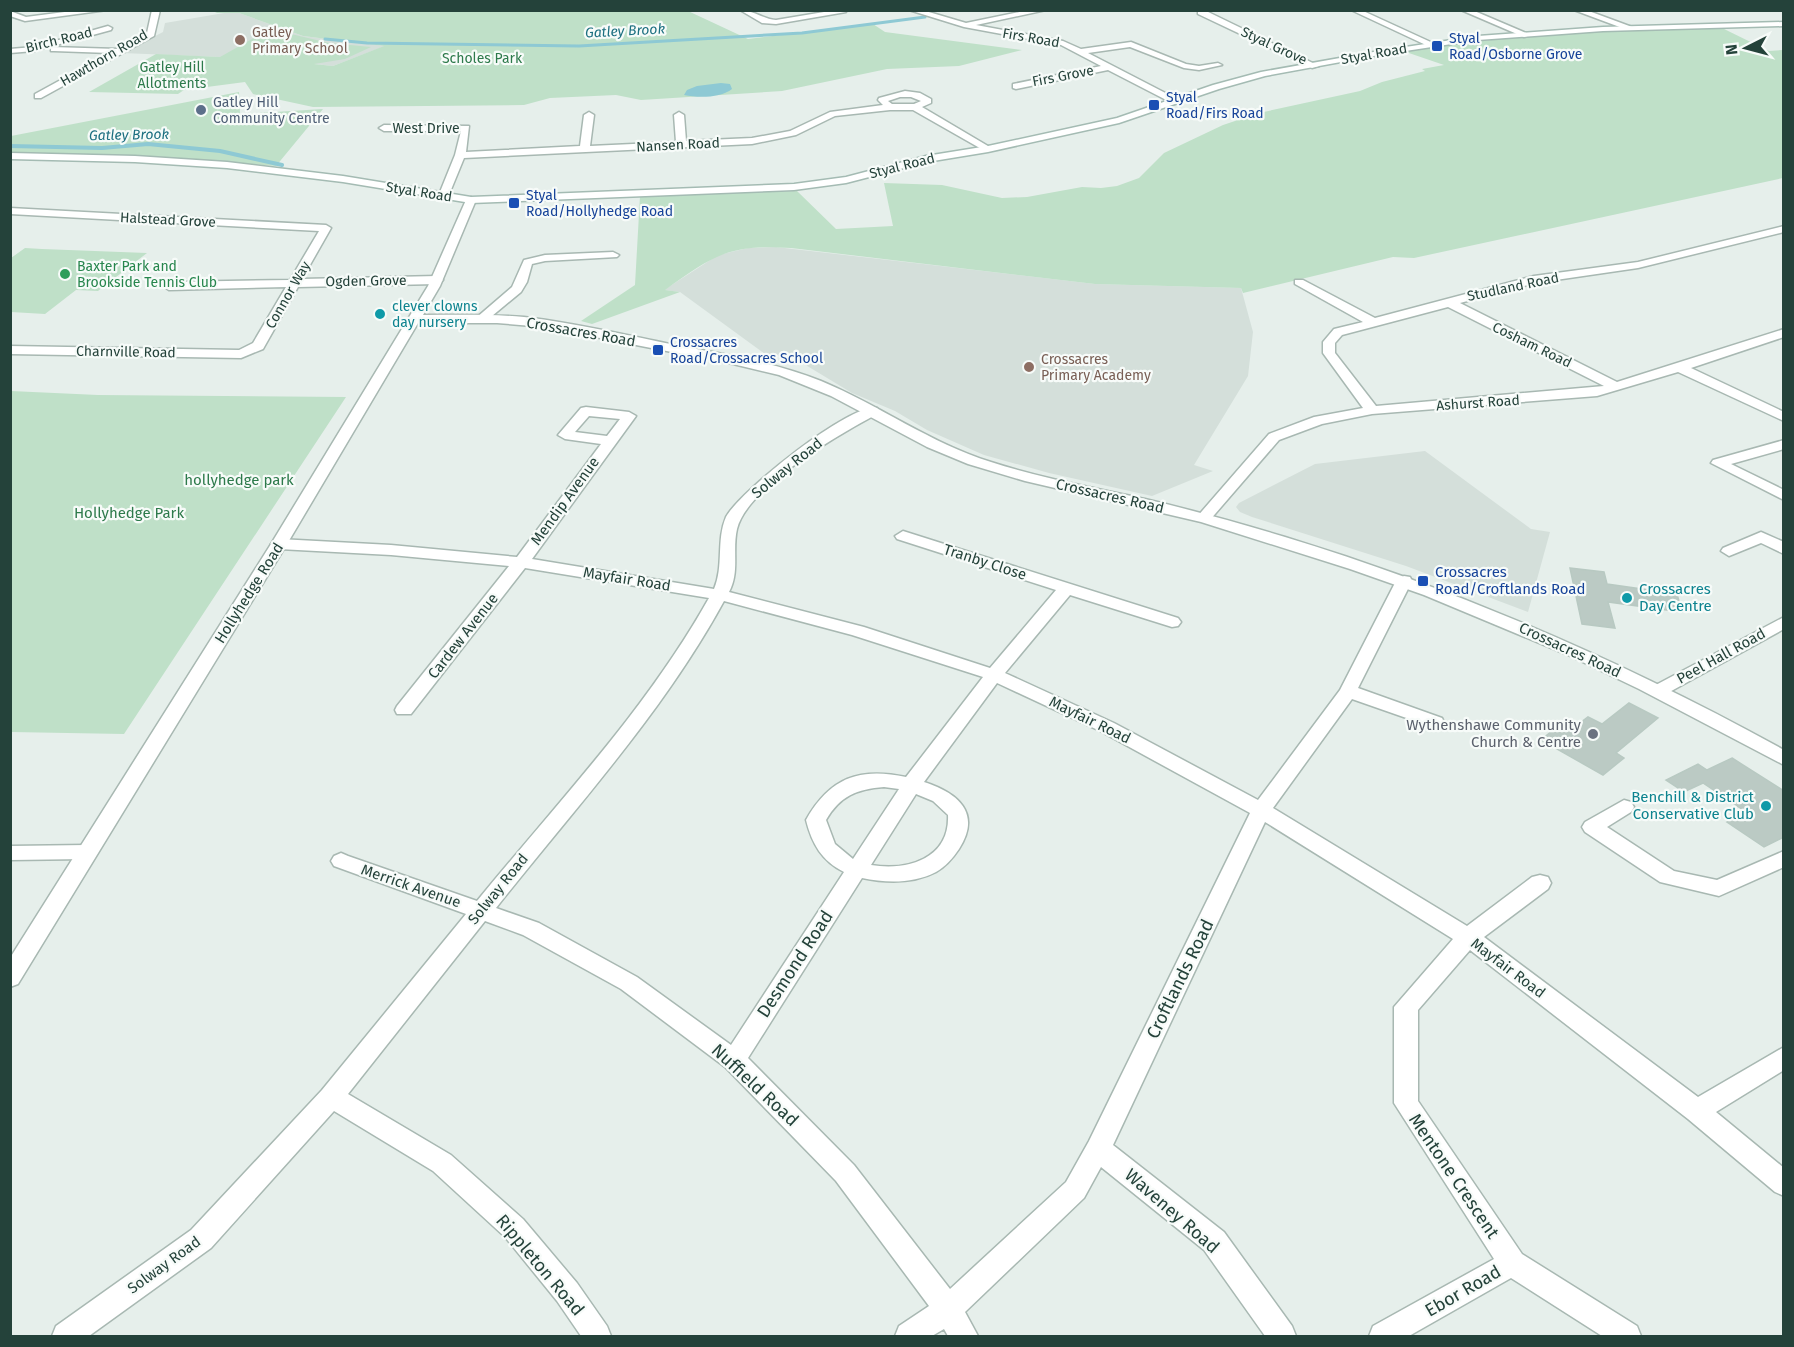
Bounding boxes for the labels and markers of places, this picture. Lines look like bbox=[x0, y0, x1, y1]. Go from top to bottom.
place label: Gatley Primary School bbox=[252, 24, 348, 57]
place label: Styal Road/Osborne Grove bbox=[1449, 30, 1582, 63]
marker: Gatley Primary School bbox=[233, 33, 247, 47]
marker: Styal Road/Osborne Grove bbox=[1430, 39, 1444, 53]
place label: Styal Road/Firs Road bbox=[1166, 89, 1264, 122]
place label: Gatley Hill Community Centre bbox=[213, 94, 330, 127]
marker: Styal Road/Firs Road bbox=[1147, 98, 1161, 112]
marker: Gatley Hill Community Centre bbox=[194, 103, 208, 117]
place label: Styal Road/Hollyhedge Road bbox=[526, 187, 673, 220]
marker: Styal Road/Hollyhedge Road bbox=[507, 196, 521, 210]
place label: Baxter Park and Brookside Tennis Club bbox=[77, 258, 217, 291]
marker: Baxter Park and Brookside Tennis Club bbox=[58, 267, 72, 281]
place label: clever clowns day nursery bbox=[392, 298, 478, 331]
marker: clever clowns day nursery bbox=[373, 307, 387, 321]
place label: Crossacres Road/Crossacres School bbox=[670, 334, 823, 367]
marker: Crossacres Road/Crossacres School bbox=[651, 343, 665, 357]
place label: Crossacres Primary Academy bbox=[1041, 351, 1151, 384]
marker: Crossacres Primary Academy bbox=[1022, 360, 1036, 374]
place label: Crossacres Road/Croftlands Road bbox=[1435, 563, 1585, 598]
marker: Crossacres Road/Croftlands Road bbox=[1416, 574, 1430, 588]
place label: Crossacres Day Centre bbox=[1639, 580, 1712, 615]
marker: Crossacres Day Centre bbox=[1620, 591, 1634, 605]
place label: Wythenshawe Community Church & Centre bbox=[1406, 716, 1582, 751]
marker: Wythenshawe Community Church & Centre bbox=[1586, 727, 1600, 741]
place label: Benchill & District Conservative Club bbox=[1631, 788, 1755, 823]
marker: Benchill & District Conservative Club bbox=[1759, 799, 1773, 813]

